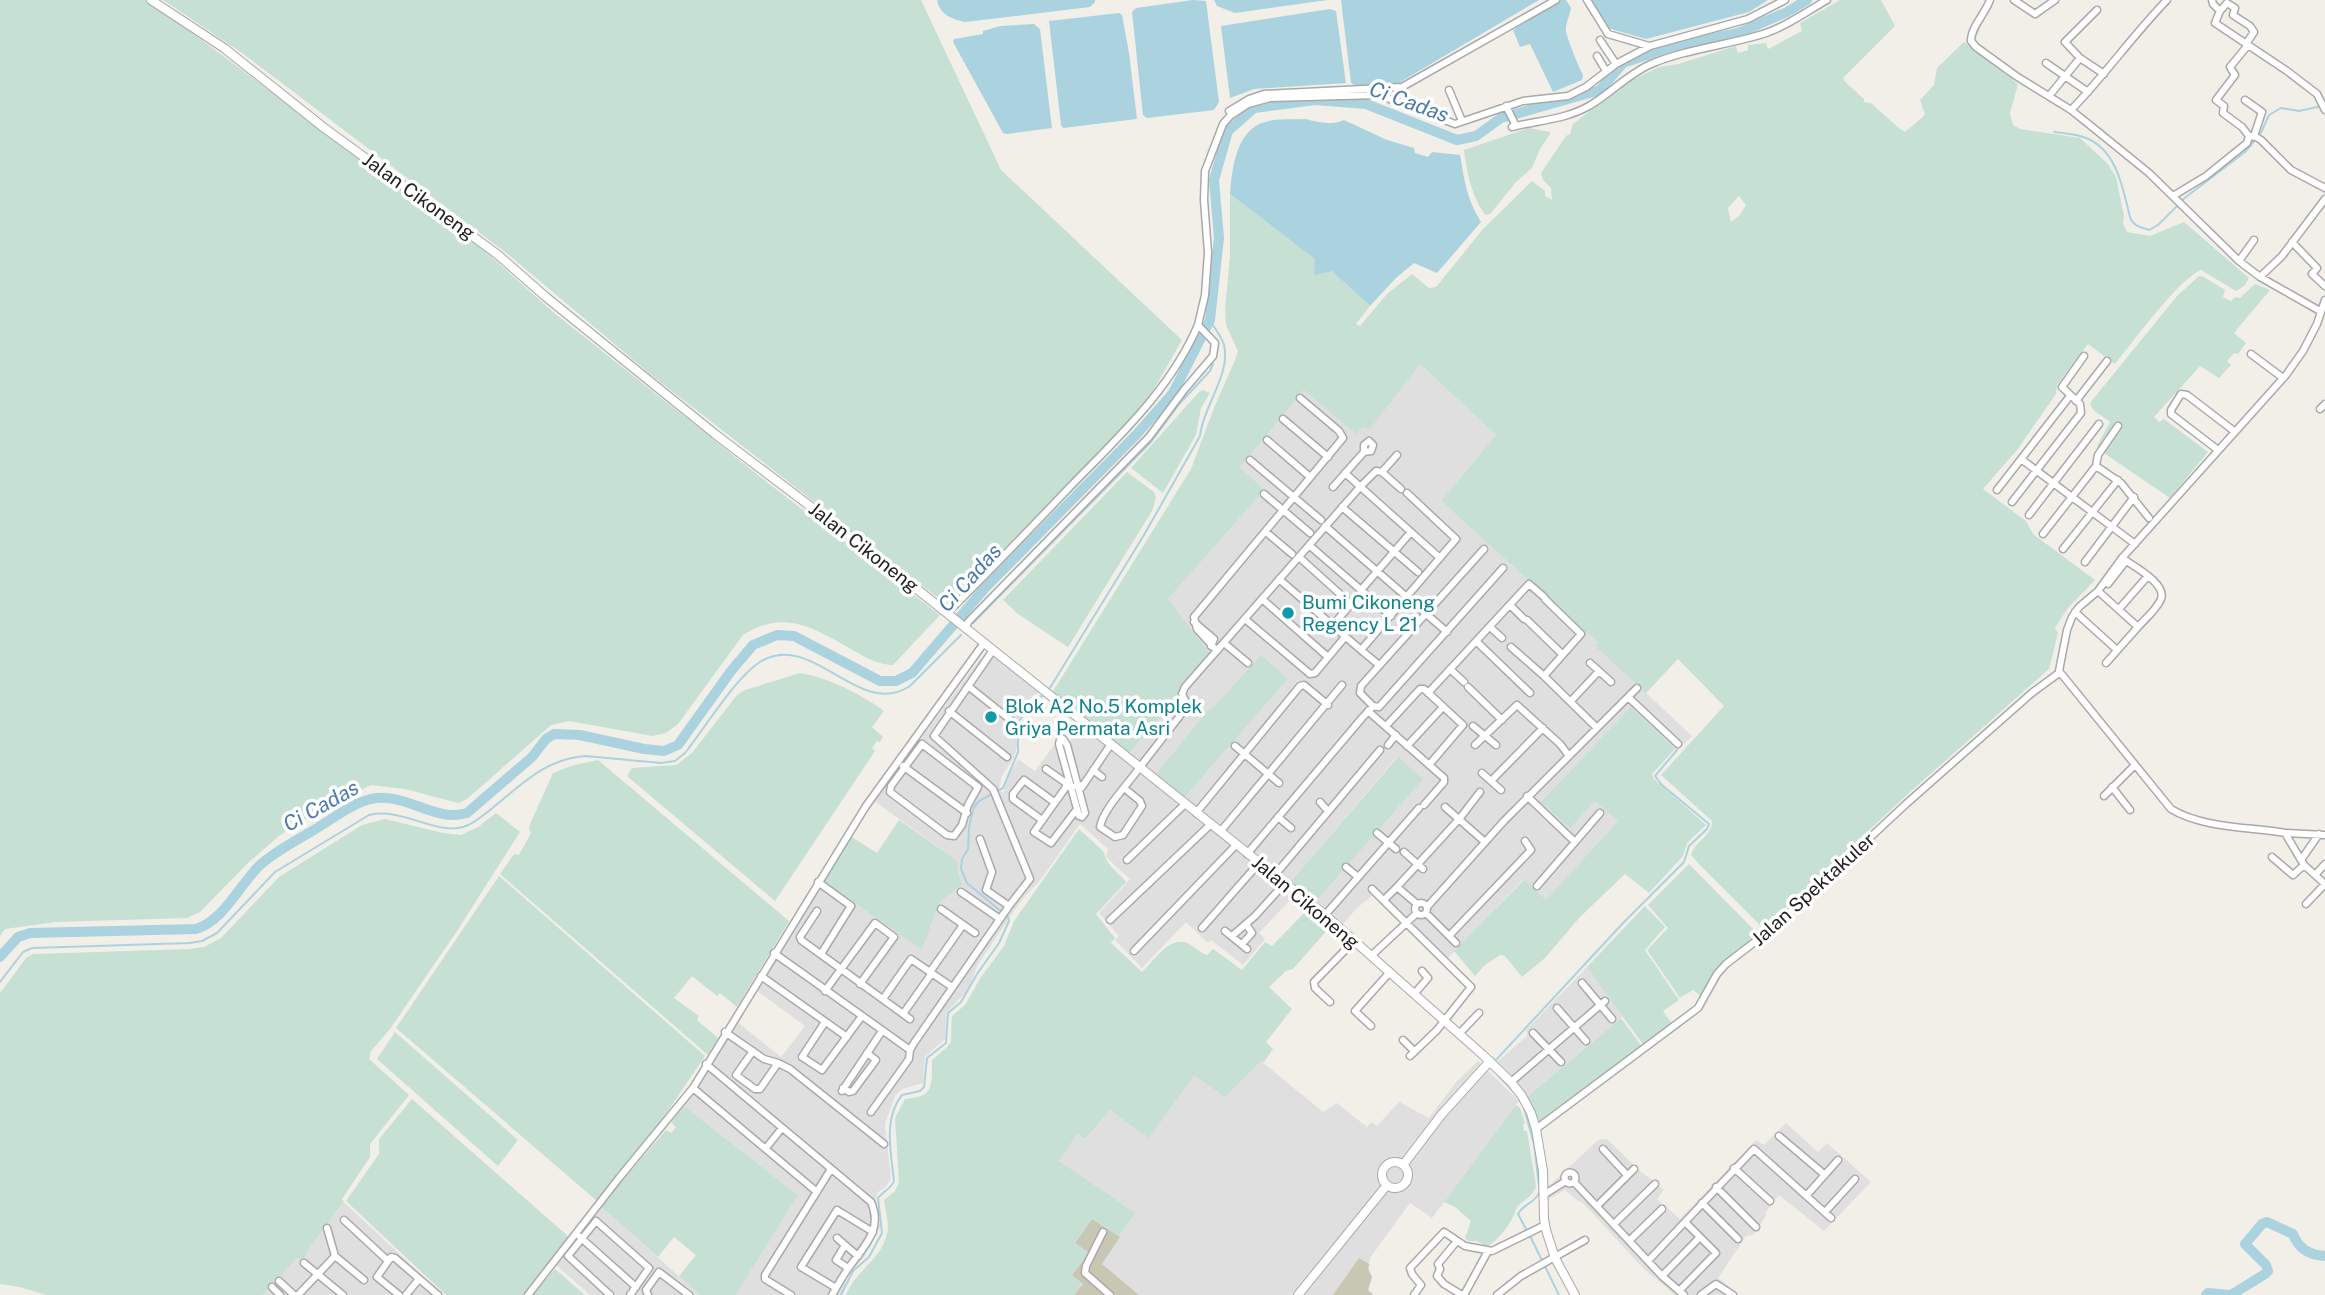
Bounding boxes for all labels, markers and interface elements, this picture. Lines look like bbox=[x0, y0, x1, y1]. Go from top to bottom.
water label: Ci Cadas bbox=[1366, 76, 1452, 127]
street label: Jalan Cikoneng bbox=[359, 148, 479, 244]
street label: Jalan Cikoneng bbox=[805, 497, 923, 597]
water label: Ci Cadas bbox=[933, 539, 1007, 617]
place label: Bumi Cikoneng Regency L 21 bbox=[1302, 591, 1435, 635]
marker: Bumi Cikoneng Regency L 21 bbox=[1280, 605, 1296, 621]
place label: Blok A2 No.5 Komplek Griya Permata Asri bbox=[1005, 695, 1202, 739]
marker: Blok A2 No.5 Komplek Griya Permata Asri bbox=[983, 709, 999, 725]
water label: Ci Cadas bbox=[279, 775, 363, 837]
street label: Jalan Spektakuler bbox=[1747, 828, 1879, 950]
street label: Jalan Cikoneng bbox=[1248, 851, 1364, 953]

